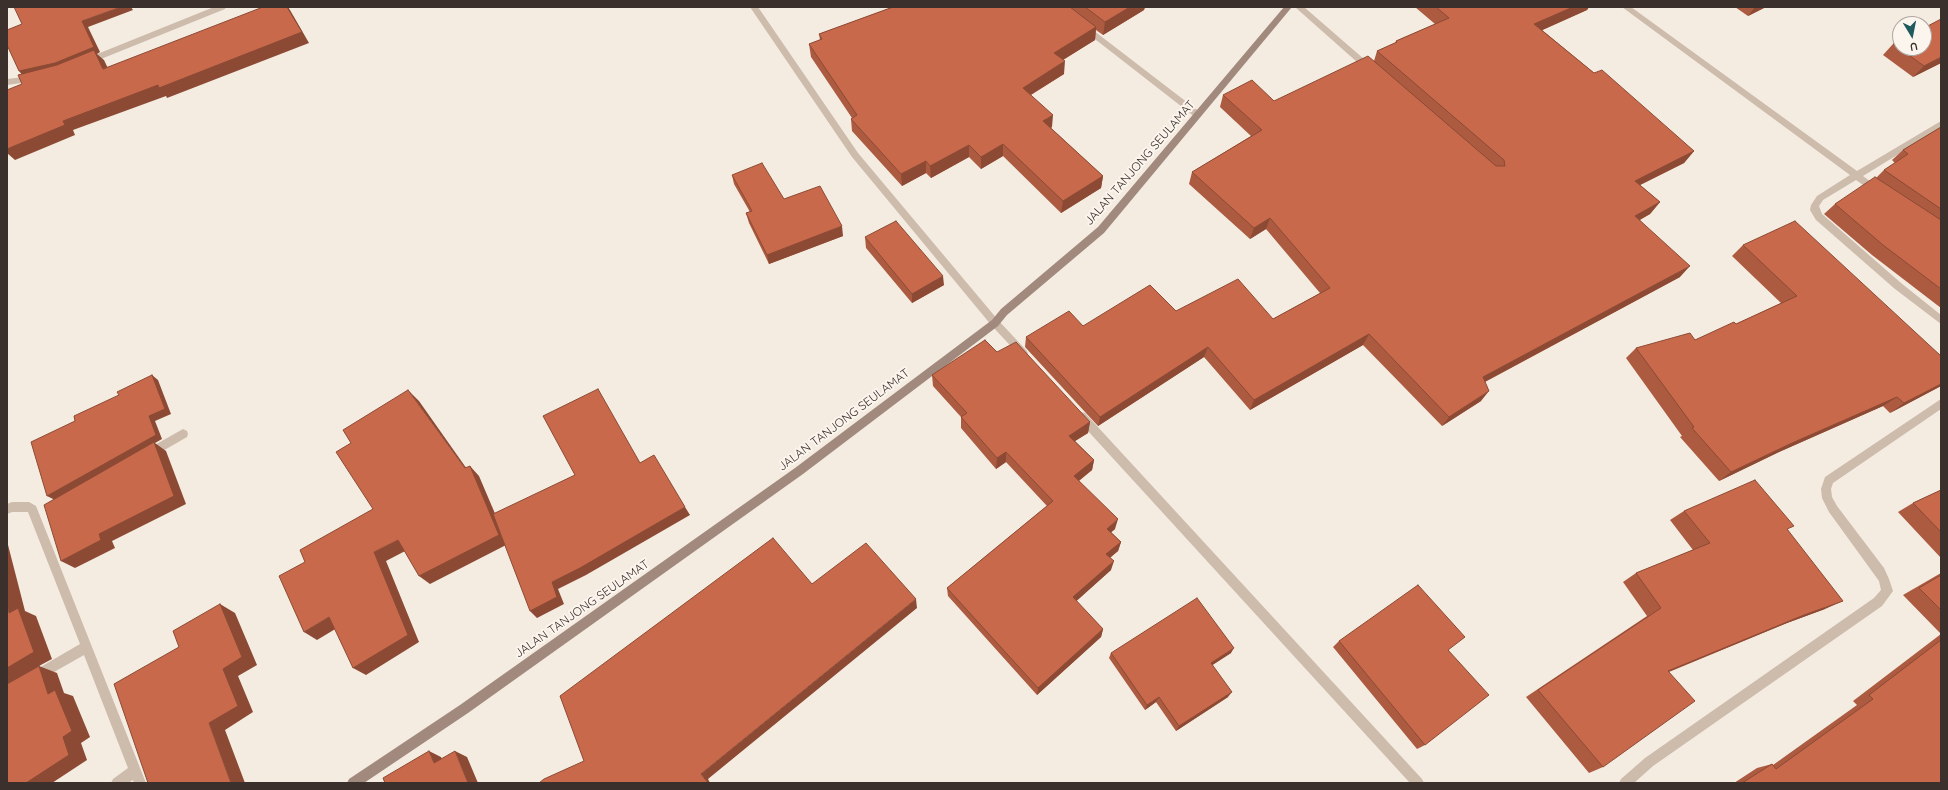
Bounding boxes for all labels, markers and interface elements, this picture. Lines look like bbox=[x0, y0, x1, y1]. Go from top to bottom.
north arrow bbox=[1892, 16, 1932, 56]
text: U bbox=[1909, 39, 1919, 54]
street label: JALAN TANJONG SEULAMAT bbox=[1082, 98, 1198, 228]
street label: JALAN TANJONG SEULAMAT bbox=[775, 366, 913, 474]
street label: JALAN TANJONG SEULAMAT bbox=[512, 557, 652, 661]

